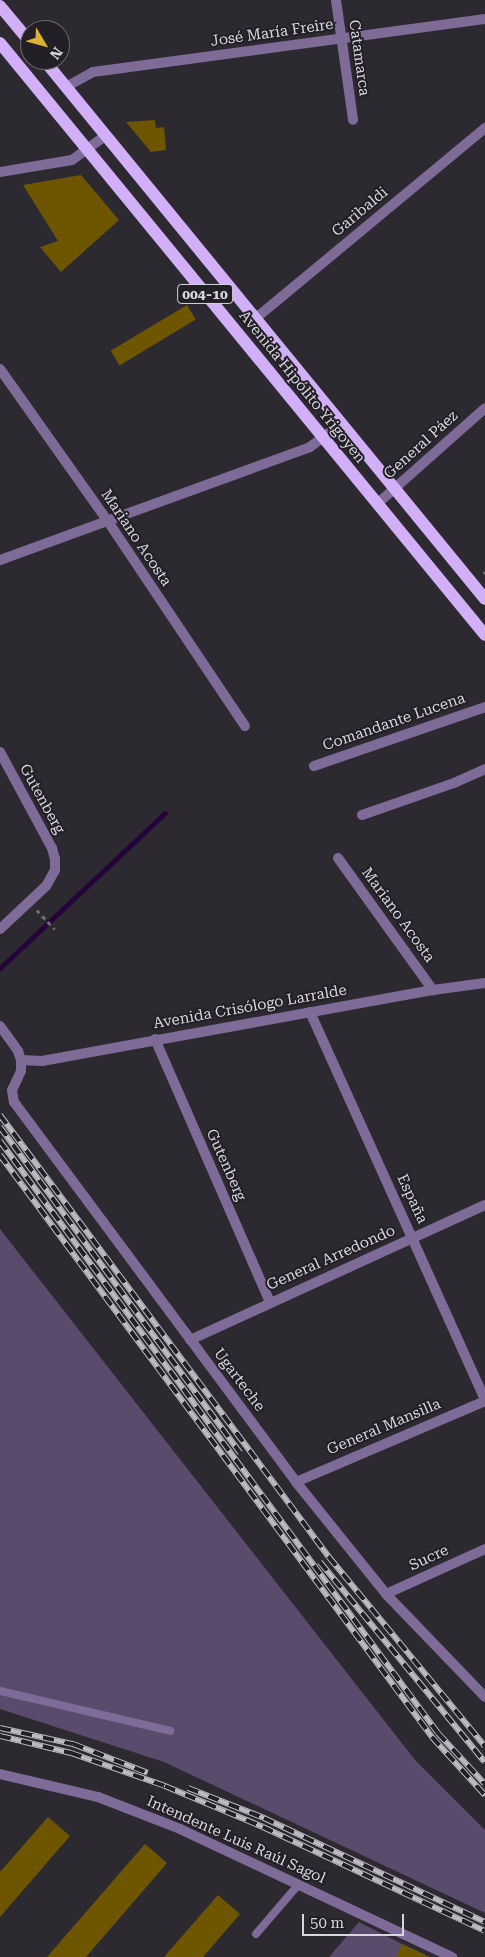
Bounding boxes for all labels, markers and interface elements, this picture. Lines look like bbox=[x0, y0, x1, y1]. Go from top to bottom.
street label: José María Freire bbox=[209, 15, 335, 51]
street label: Catamarca bbox=[345, 19, 373, 97]
north arrow bbox=[20, 20, 70, 70]
text: N bbox=[47, 44, 66, 63]
street label: Garibaldi bbox=[328, 183, 392, 241]
road number: 004-10 bbox=[176, 282, 234, 306]
street label: Avenida Hipólito Yrigoyen bbox=[235, 307, 369, 467]
street label: General Páez bbox=[380, 407, 462, 483]
street label: Mariano Acosta bbox=[97, 486, 175, 590]
street label: Comandante Lucena bbox=[320, 689, 468, 755]
street label: Gutenberg bbox=[15, 761, 69, 837]
street label: Mariano Acosta bbox=[358, 864, 438, 966]
street label: Avenida Crisólogo Larralde bbox=[152, 981, 348, 1033]
street label: Gutenberg bbox=[202, 1126, 250, 1204]
street label: España bbox=[393, 1171, 431, 1227]
street label: General Arredondo bbox=[264, 1222, 398, 1294]
street label: Ugarteche bbox=[209, 1345, 269, 1415]
street label: General Mansilla bbox=[324, 1395, 444, 1459]
street label: Sucre bbox=[406, 1541, 452, 1575]
street label: Intendente Luis Raúl Sagol bbox=[144, 1792, 328, 1888]
scale bar bbox=[305, 1904, 408, 1936]
text: 50 m bbox=[310, 1914, 344, 1932]

